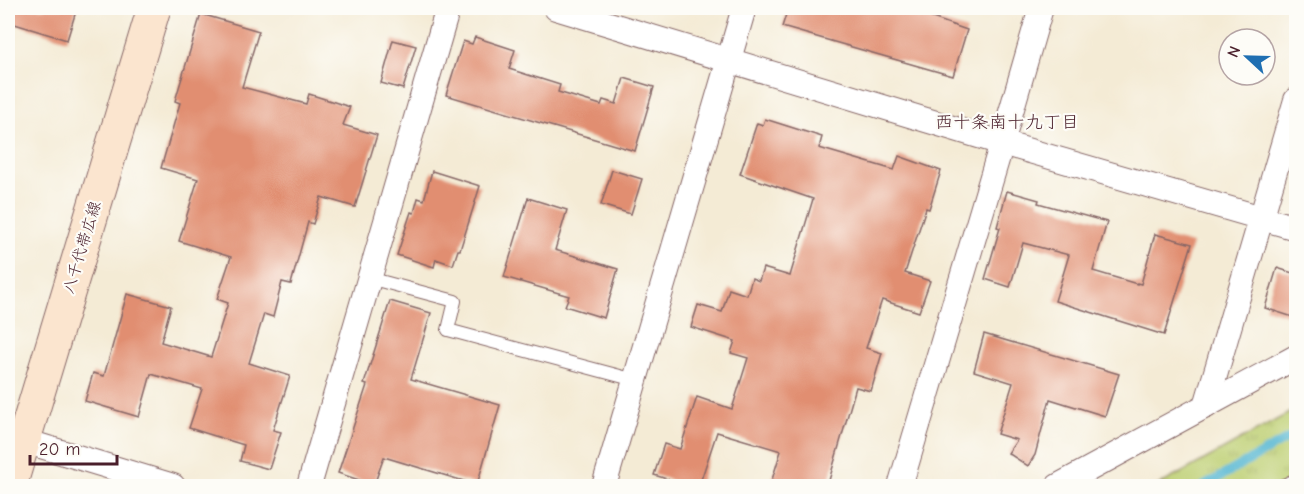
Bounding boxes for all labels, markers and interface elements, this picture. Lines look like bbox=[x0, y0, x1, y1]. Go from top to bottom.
north arrow bbox=[1217, 27, 1277, 87]
text: N bbox=[1224, 44, 1244, 60]
district label: 西十条南十九丁目 bbox=[935, 112, 1079, 133]
street label: 八千代帯広線 bbox=[59, 199, 105, 296]
scale bar bbox=[30, 428, 117, 466]
text: 20 m bbox=[39, 439, 80, 460]

